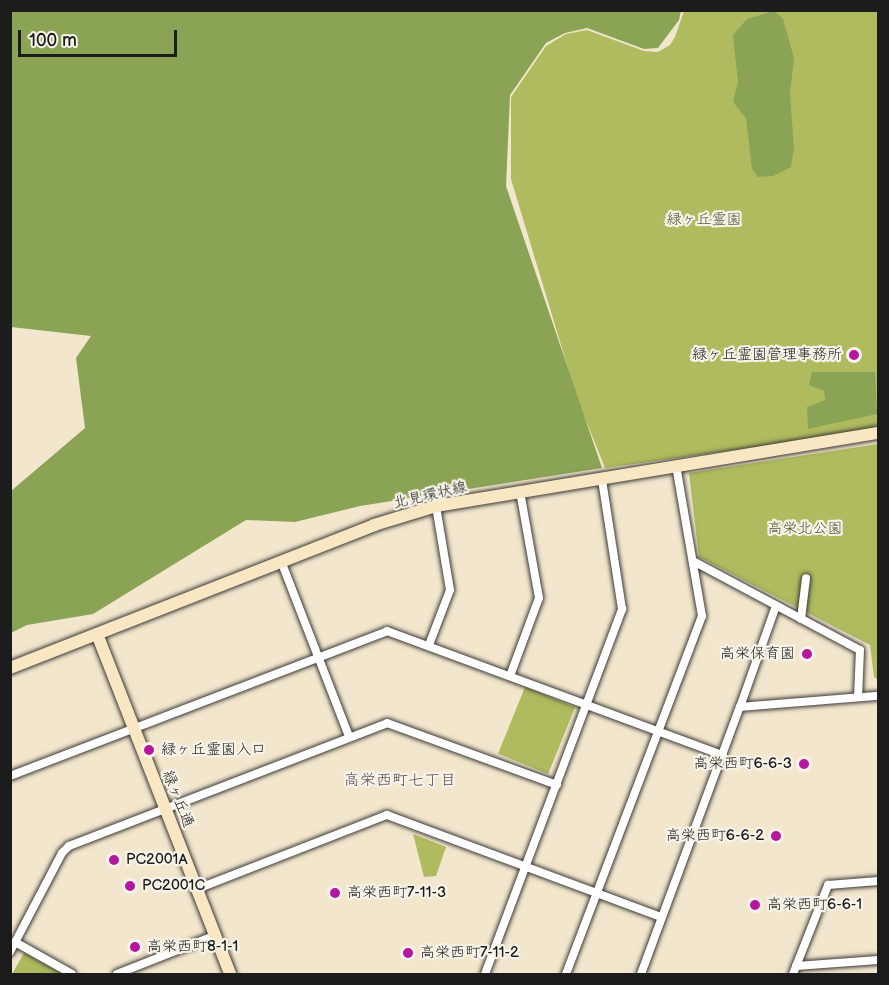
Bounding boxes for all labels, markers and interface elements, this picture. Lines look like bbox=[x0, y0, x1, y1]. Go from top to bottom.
scale bar bbox=[21, 18, 180, 56]
text: 100 m bbox=[29, 30, 77, 51]
park label: 緑ヶ丘霊園 bbox=[667, 211, 741, 229]
place label: 緑ヶ丘霊園管理事務所 bbox=[692, 346, 842, 364]
marker: 緑ヶ丘霊園管理事務所 bbox=[847, 348, 861, 362]
street label: 北見環状線 bbox=[391, 478, 469, 512]
park label: 高栄北公園 bbox=[768, 520, 842, 538]
place label: 高栄保育園 bbox=[720, 645, 795, 663]
marker: 高栄保育園 bbox=[800, 647, 814, 661]
place label: 緑ヶ丘霊園入口 bbox=[161, 741, 266, 759]
marker: 緑ヶ丘霊園入口 bbox=[142, 743, 156, 757]
place label: 高栄西町6-6-3 bbox=[693, 755, 792, 773]
marker: 高栄西町6-6-3 bbox=[797, 757, 811, 771]
street label: 緑ヶ丘通 bbox=[158, 768, 198, 830]
district label: 高栄西町七丁目 bbox=[344, 771, 456, 791]
place label: 高栄西町6-6-2 bbox=[666, 827, 764, 845]
marker: 高栄西町6-6-2 bbox=[769, 829, 783, 843]
place label: PC2001A bbox=[126, 851, 188, 869]
marker: PC2001A bbox=[107, 853, 121, 867]
place label: PC2001C bbox=[142, 877, 205, 895]
marker: PC2001C bbox=[123, 879, 137, 893]
place label: 高栄西町7-11-3 bbox=[347, 884, 446, 902]
marker: 高栄西町7-11-3 bbox=[328, 886, 342, 900]
place label: 高栄西町6-6-1 bbox=[767, 896, 862, 914]
marker: 高栄西町6-6-1 bbox=[748, 898, 762, 912]
place label: 高栄西町8-1-1 bbox=[147, 938, 238, 956]
marker: 高栄西町8-1-1 bbox=[128, 940, 142, 954]
place label: 高栄西町7-11-2 bbox=[420, 944, 519, 962]
marker: 高栄西町7-11-2 bbox=[401, 946, 415, 960]

